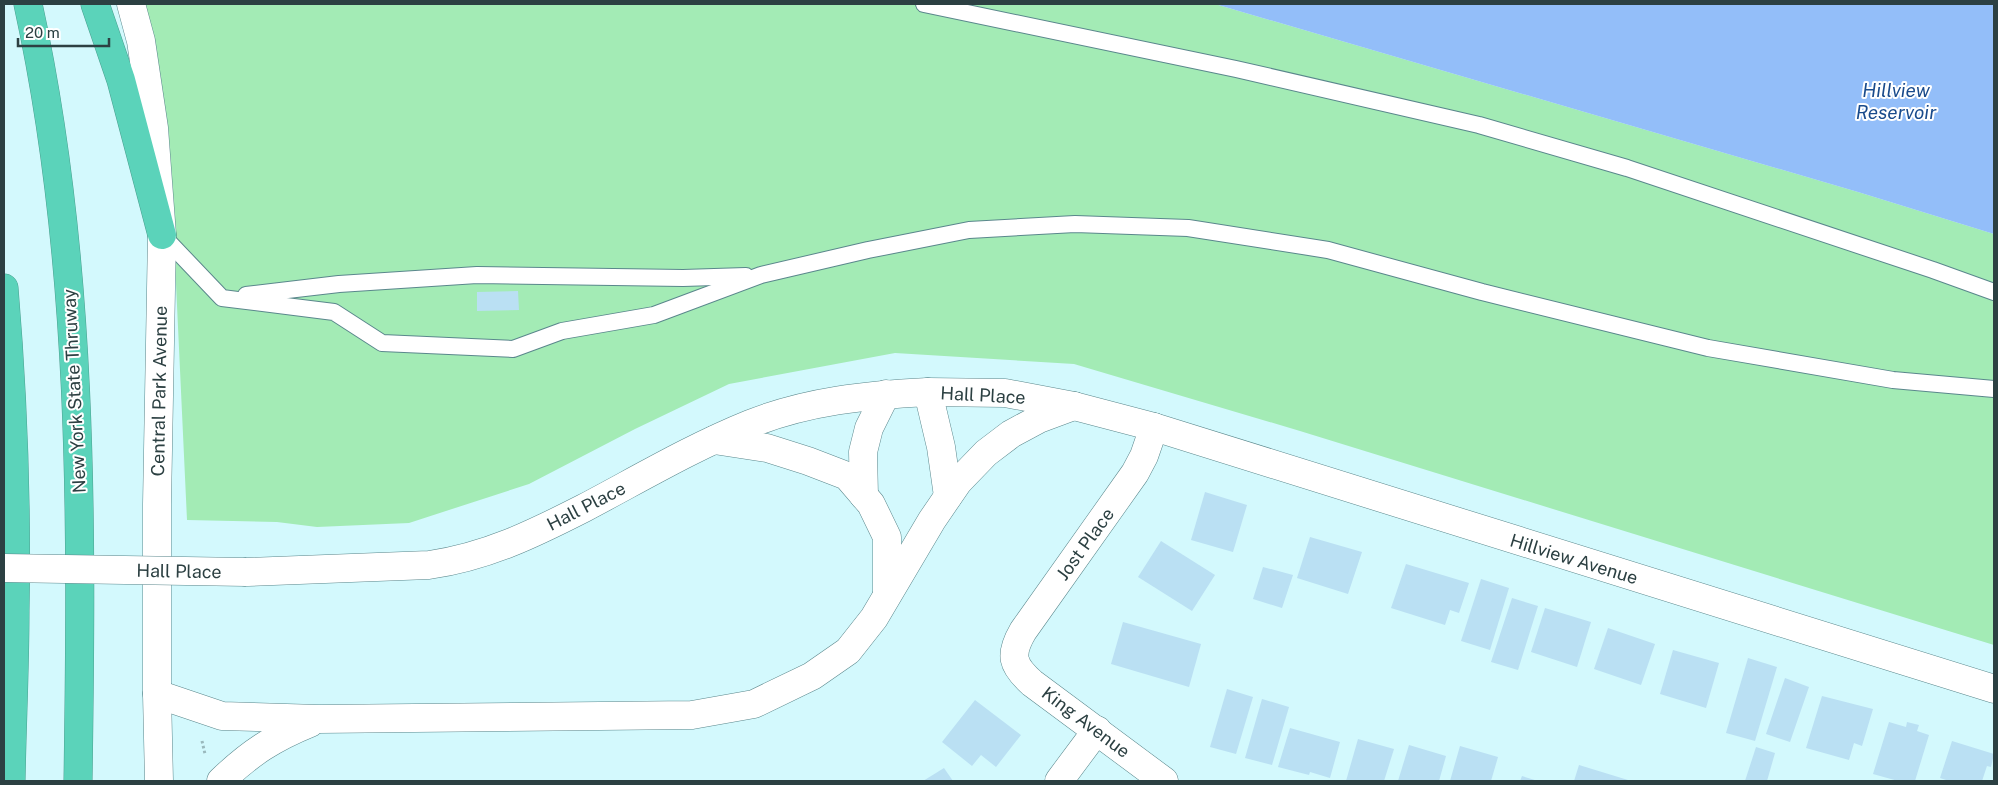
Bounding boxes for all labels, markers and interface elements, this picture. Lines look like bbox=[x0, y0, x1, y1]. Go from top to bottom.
scale bar bbox=[18, 15, 109, 47]
text: 20 m bbox=[25, 24, 60, 41]
water label: Hillview Reservoir bbox=[1856, 79, 1937, 123]
street label: New York State Thruway bbox=[58, 288, 90, 494]
street label: Central Park Avenue bbox=[147, 306, 171, 476]
street label: Hall Place bbox=[940, 382, 1026, 408]
street label: Hall Place bbox=[543, 477, 629, 535]
street label: Jost Place bbox=[1052, 504, 1118, 584]
street label: Hillview Avenue bbox=[1508, 530, 1640, 588]
street label: Hall Place bbox=[136, 560, 222, 582]
street label: King Avenue bbox=[1038, 682, 1134, 762]

